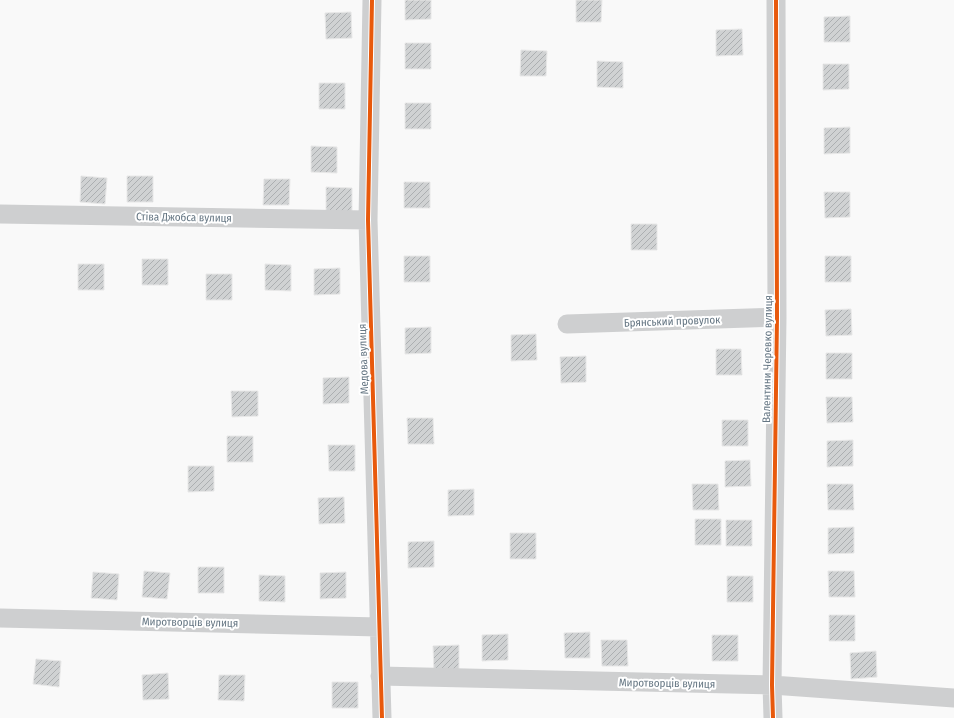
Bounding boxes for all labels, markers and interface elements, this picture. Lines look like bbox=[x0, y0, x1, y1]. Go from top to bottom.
street label: Стіва Джобса вулиця bbox=[136, 210, 232, 225]
street label: Валентини Черевко вулиця bbox=[760, 295, 775, 423]
street label: Брянський провулок bbox=[624, 313, 721, 330]
street label: Медова вулиця bbox=[356, 323, 371, 395]
street label: Миротворців вулиця bbox=[142, 615, 238, 630]
street label: Миротворців вулиця bbox=[619, 676, 715, 691]

